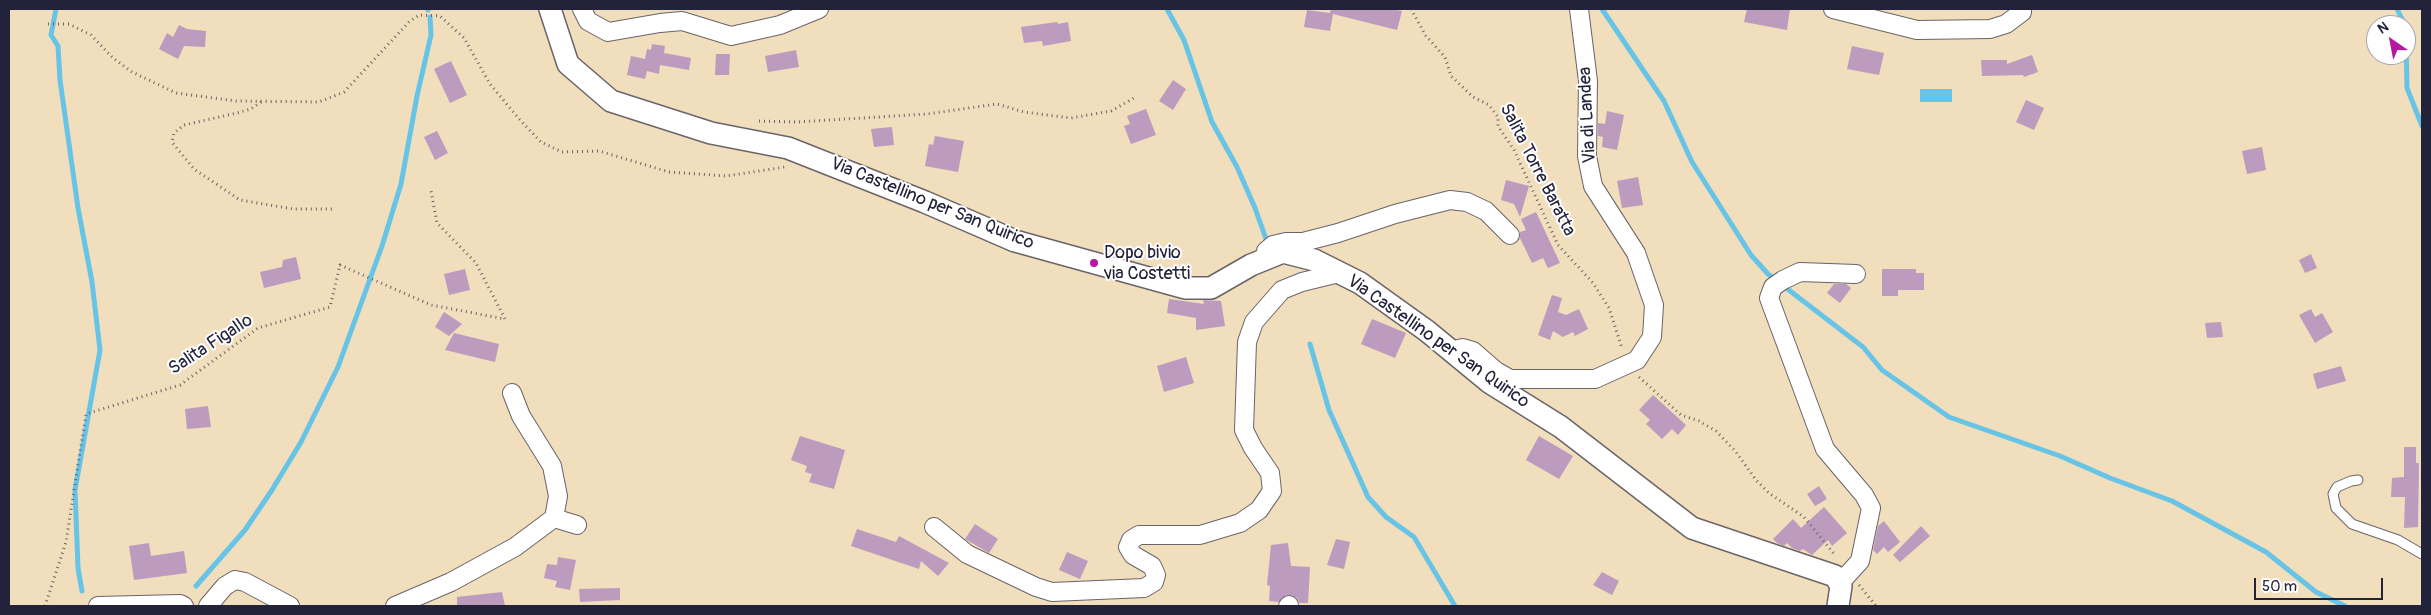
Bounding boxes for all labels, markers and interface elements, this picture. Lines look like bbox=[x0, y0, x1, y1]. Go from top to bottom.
north arrow bbox=[2366, 15, 2416, 65]
text: N bbox=[2375, 18, 2392, 38]
street label: Via di Landea bbox=[1575, 66, 1601, 164]
street label: Salita Torre Baratta bbox=[1494, 100, 1580, 240]
street label: Via Castellino per San Quirico bbox=[827, 153, 1037, 255]
place label: Dopo bivio via Costetti bbox=[1104, 242, 1190, 284]
marker: Dopo bivio via Costetti bbox=[1088, 257, 1100, 269]
street label: Via Castellino per San Quirico bbox=[1343, 271, 1533, 413]
street label: Salita Figallo bbox=[165, 310, 257, 380]
scale bar bbox=[2256, 568, 2385, 600]
text: 50 m bbox=[2262, 577, 2297, 596]

